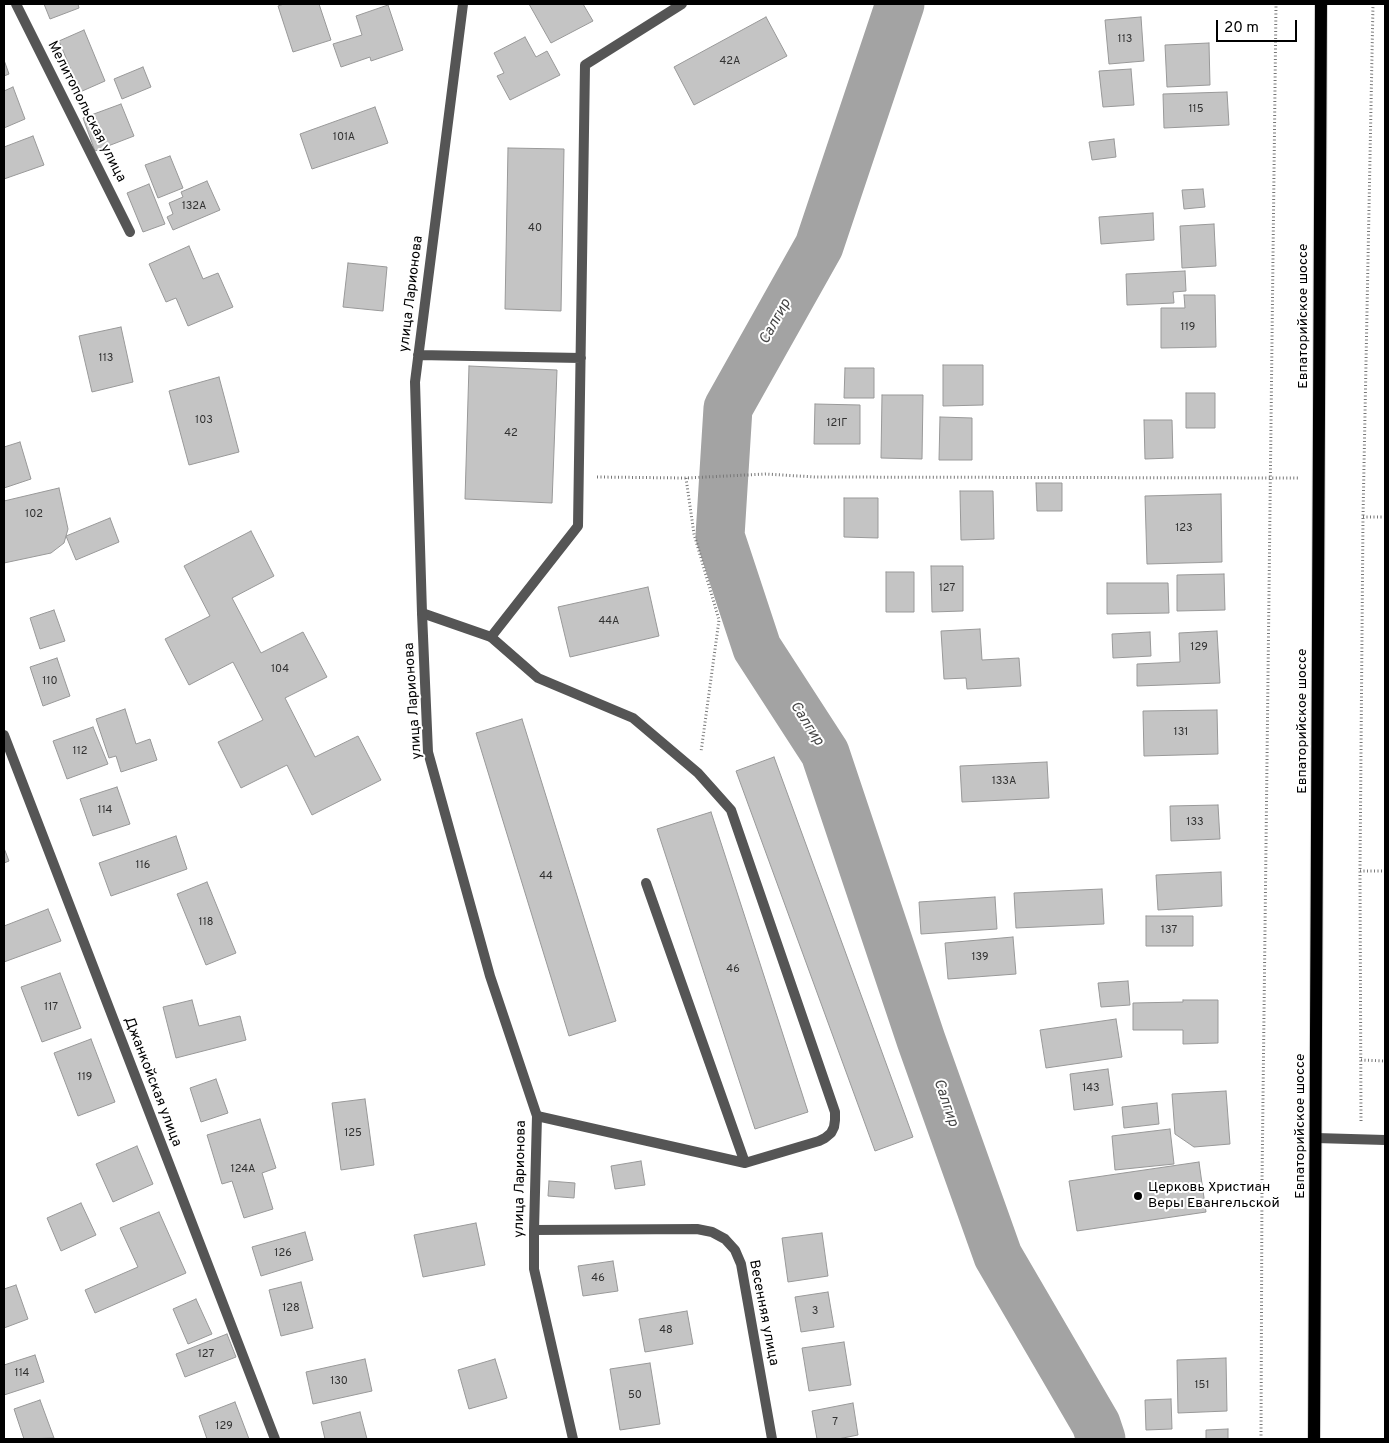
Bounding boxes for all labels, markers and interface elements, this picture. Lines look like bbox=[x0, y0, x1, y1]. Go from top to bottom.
scale bar bbox=[1219, 10, 1300, 42]
text: 20 m bbox=[1224, 19, 1259, 38]
house number: 113 bbox=[1118, 33, 1132, 47]
street label: Мелитопольская улица bbox=[43, 39, 129, 185]
house number: 42А bbox=[719, 55, 741, 69]
house number: 115 bbox=[1188, 103, 1204, 117]
house number: 101А bbox=[333, 131, 355, 145]
house number: 132А bbox=[182, 200, 206, 214]
house number: 40 bbox=[528, 222, 542, 236]
street label: улица Ларионова bbox=[397, 235, 427, 353]
street label: Евпаторийское шоссе bbox=[1296, 243, 1312, 389]
water label: Салгир bbox=[756, 296, 796, 348]
house number: 119 bbox=[1181, 321, 1195, 335]
house number: 113 bbox=[99, 352, 113, 366]
house number: 103 bbox=[195, 414, 213, 428]
house number: 121Г bbox=[826, 417, 848, 431]
house number: 42 bbox=[504, 427, 518, 441]
house number: 102 bbox=[25, 508, 43, 522]
house number: 123 bbox=[1175, 522, 1193, 536]
house number: 127 bbox=[939, 582, 955, 596]
house number: 44А bbox=[599, 615, 619, 629]
house number: 129 bbox=[1190, 641, 1208, 655]
street label: улица Ларионова bbox=[402, 642, 426, 760]
street label: Евпаторийское шоссе bbox=[1295, 648, 1311, 794]
house number: 104 bbox=[271, 663, 289, 677]
house number: 110 bbox=[42, 675, 58, 689]
water label: Салгир bbox=[785, 699, 827, 749]
house number: 131 bbox=[1174, 726, 1188, 740]
house number: 112 bbox=[73, 745, 87, 759]
house number: 133А bbox=[992, 775, 1016, 789]
house number: 114 bbox=[98, 804, 112, 818]
house number: 133 bbox=[1186, 816, 1204, 830]
house number: 116 bbox=[136, 859, 150, 873]
house number: 44 bbox=[539, 870, 553, 884]
house number: 118 bbox=[199, 916, 213, 930]
house number: 137 bbox=[1161, 924, 1177, 938]
house number: 139 bbox=[971, 951, 989, 965]
house number: 46 bbox=[726, 963, 740, 977]
house number: 117 bbox=[44, 1001, 58, 1015]
street label: Джанкойская улица bbox=[119, 1015, 185, 1149]
street label: Евпаторийское шоссе bbox=[1293, 1053, 1309, 1199]
house number: 119 bbox=[78, 1071, 92, 1085]
water label: Салгир bbox=[929, 1077, 961, 1129]
house number: 143 bbox=[1082, 1082, 1100, 1096]
street label: улица Ларионова bbox=[512, 1120, 530, 1238]
house number: 125 bbox=[344, 1127, 362, 1141]
house number: 124А bbox=[231, 1163, 255, 1177]
place label: Церковь Христиан Веры Евангельской bbox=[1148, 1180, 1280, 1212]
marker: Церковь Христиан Веры Евангельской bbox=[1132, 1190, 1144, 1202]
house number: 126 bbox=[274, 1247, 292, 1261]
street label: Весенняя улица bbox=[745, 1259, 781, 1367]
house number: 46 bbox=[591, 1272, 605, 1286]
house number: 128 bbox=[282, 1302, 300, 1316]
house number: 3 bbox=[812, 1305, 818, 1319]
house number: 48 bbox=[659, 1324, 673, 1338]
house number: 127 bbox=[198, 1348, 214, 1362]
house number: 114 bbox=[15, 1367, 29, 1381]
house number: 130 bbox=[330, 1375, 348, 1389]
house number: 151 bbox=[1194, 1379, 1210, 1393]
house number: 50 bbox=[628, 1389, 642, 1403]
house number: 7 bbox=[832, 1416, 838, 1430]
house number: 129 bbox=[215, 1420, 233, 1434]

